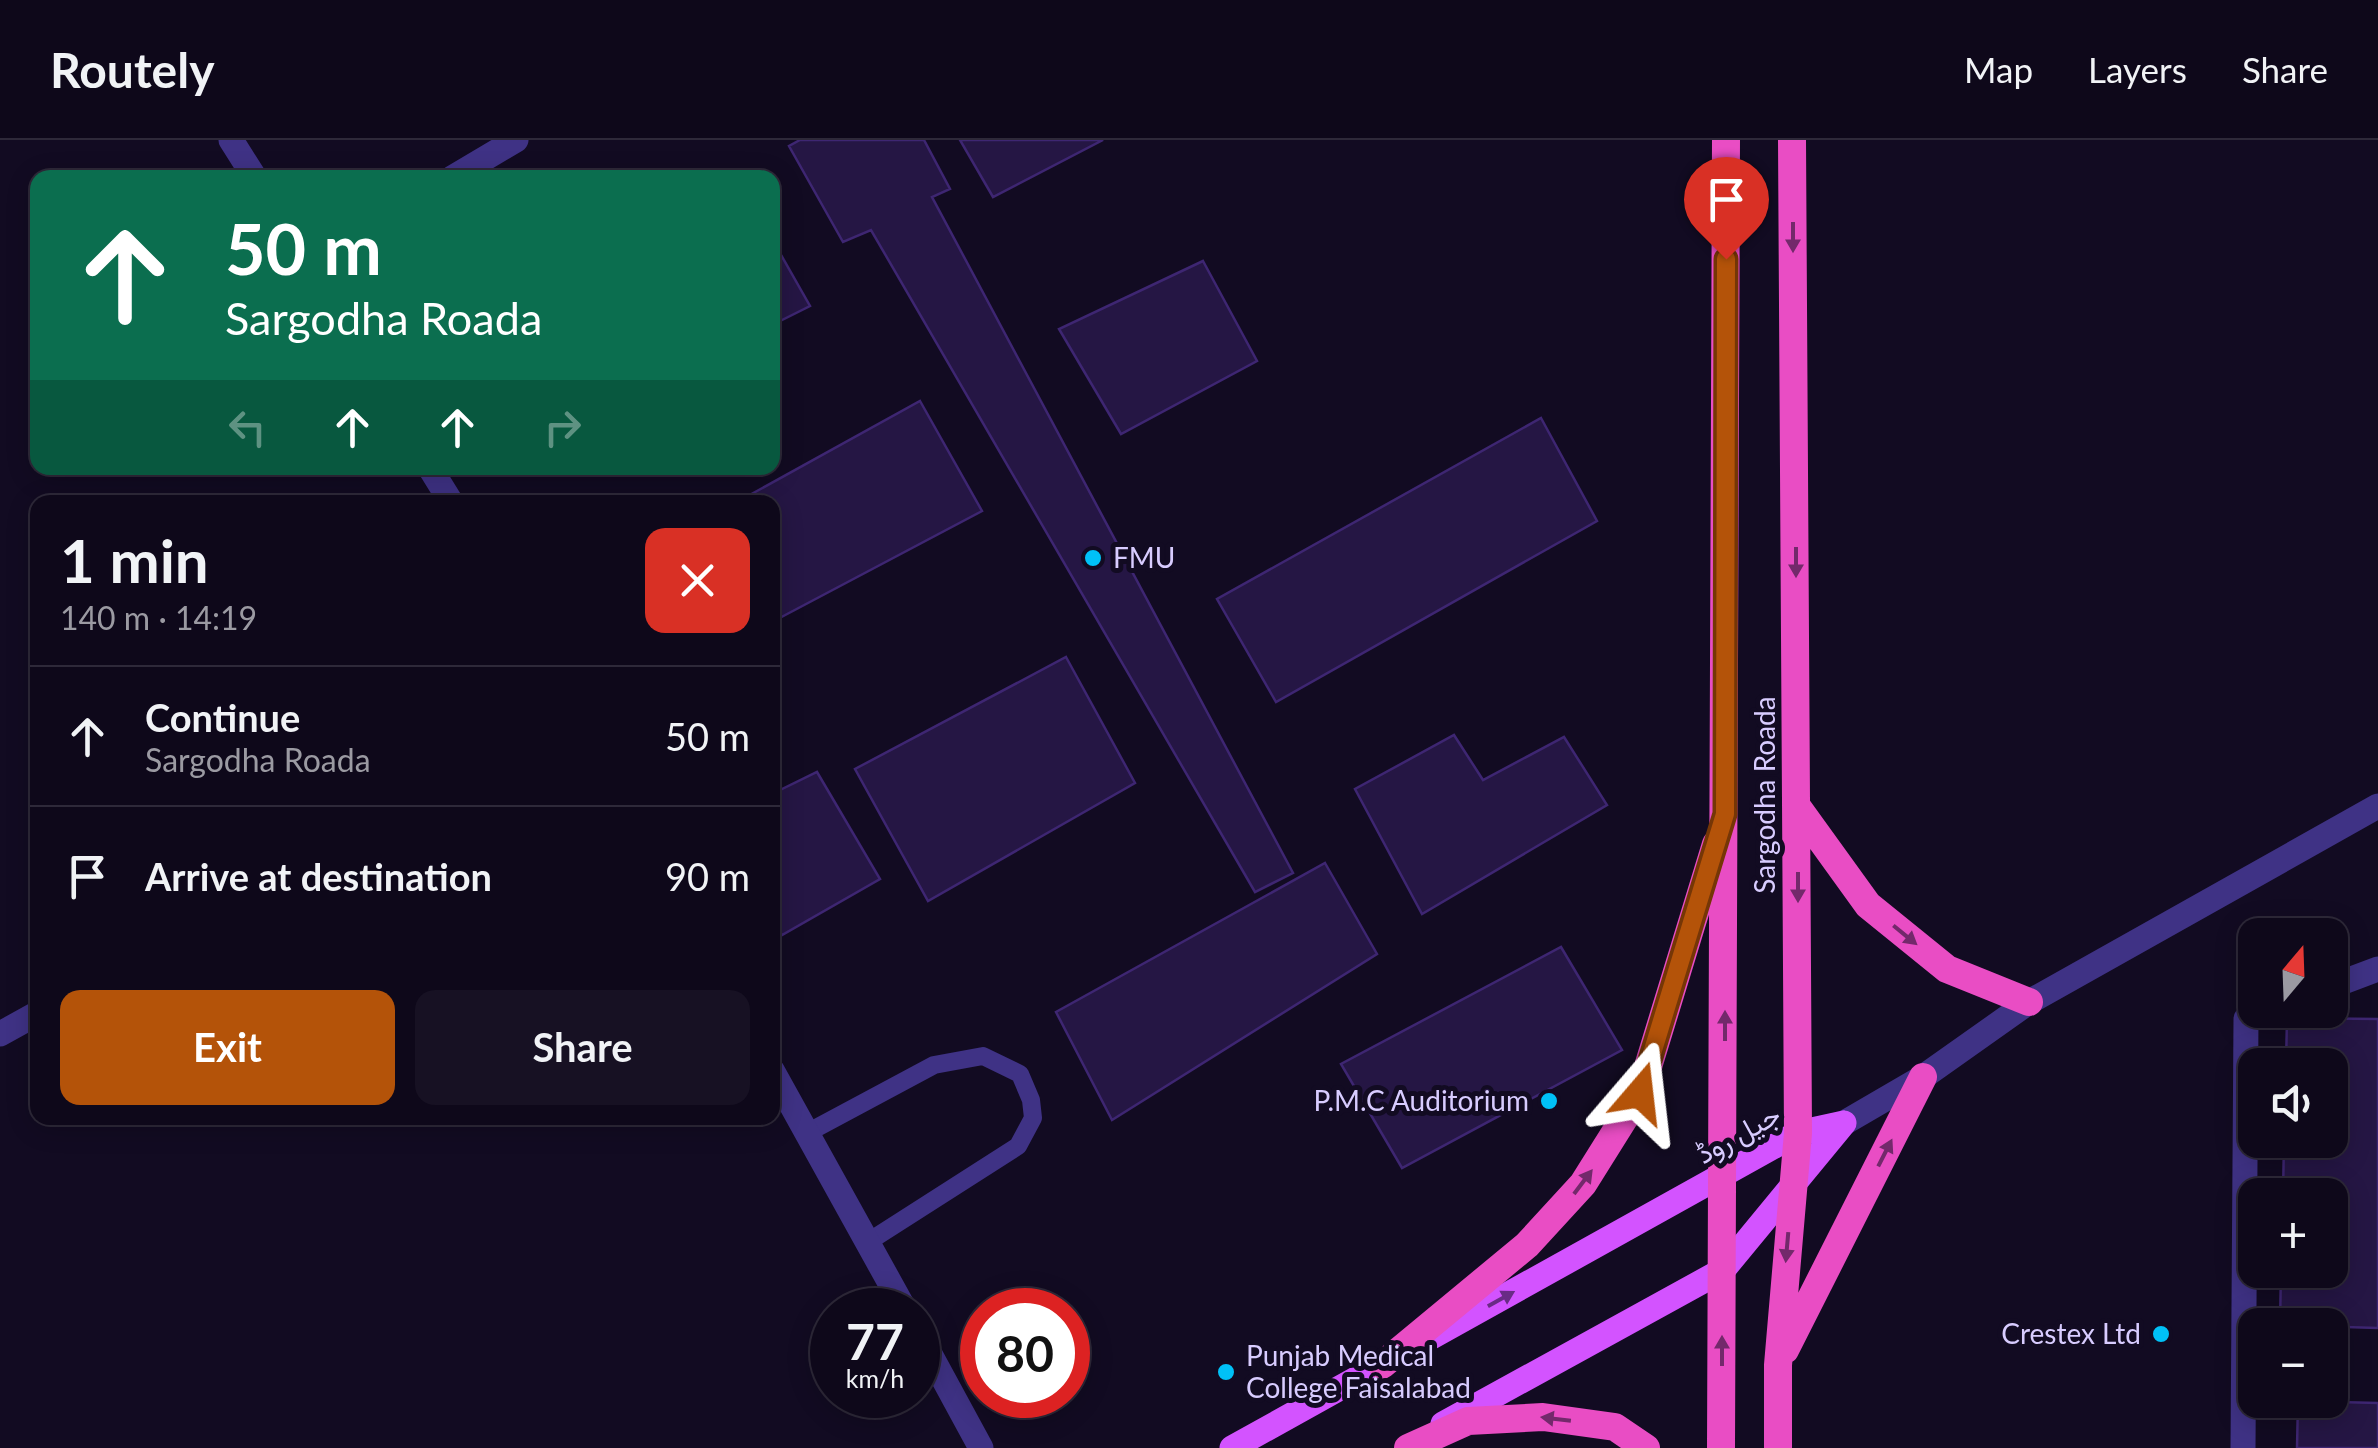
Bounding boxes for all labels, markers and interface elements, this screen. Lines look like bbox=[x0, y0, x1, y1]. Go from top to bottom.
text: Routely bbox=[50, 41, 214, 98]
text: Map bbox=[1964, 48, 2033, 90]
text: Layers bbox=[2088, 48, 2187, 90]
text: Share bbox=[2242, 48, 2328, 90]
pin bbox=[1684, 157, 1769, 260]
icon: arrive bbox=[1699, 172, 1754, 227]
text: 50 m bbox=[225, 206, 382, 290]
icon: ahead bbox=[60, 210, 190, 340]
one-way arrow bbox=[1785, 222, 1801, 254]
text: Sargodha Roada bbox=[225, 291, 542, 345]
icon: left bbox=[220, 400, 275, 455]
icon: ahead bbox=[325, 400, 380, 455]
icon: ahead bbox=[430, 400, 485, 455]
icon: right bbox=[535, 400, 590, 455]
text: 1 min bbox=[60, 524, 209, 596]
button: close bbox=[645, 528, 750, 633]
place label: FMU bbox=[1113, 540, 1175, 574]
marker: FMU bbox=[1082, 547, 1104, 569]
one-way arrow bbox=[1788, 547, 1804, 579]
text: 140 m · 14:19 bbox=[60, 598, 257, 637]
text: Continue bbox=[145, 694, 300, 740]
street label: Sargodha Roada bbox=[1747, 696, 1781, 894]
icon: ahead bbox=[60, 709, 115, 764]
text: 50 m bbox=[665, 713, 750, 759]
text: Sargodha Roada bbox=[145, 740, 371, 779]
icon: arrive bbox=[60, 849, 115, 904]
text: Arrive at destination bbox=[145, 853, 492, 899]
text: 90 m bbox=[665, 853, 750, 899]
one-way arrow bbox=[1790, 872, 1806, 904]
north arrow bbox=[2238, 918, 2348, 1028]
map controls bbox=[2238, 918, 2348, 1418]
one-way arrow bbox=[1893, 924, 1918, 945]
button: Exit bbox=[60, 990, 395, 1105]
button: Share bbox=[415, 990, 750, 1105]
one-way arrow bbox=[1717, 1009, 1733, 1041]
position arrow bbox=[1588, 1041, 1692, 1145]
button: sound bbox=[2238, 1048, 2348, 1158]
place label: P.M.C Auditorium bbox=[1313, 1083, 1529, 1117]
marker: P.M.C Auditorium bbox=[1538, 1090, 1560, 1112]
street label: جیل روڈ bbox=[1690, 1096, 1786, 1172]
one-way arrow bbox=[1876, 1138, 1893, 1167]
one-way arrow bbox=[1572, 1169, 1592, 1195]
button: + bbox=[2238, 1178, 2348, 1288]
one-way arrow bbox=[1779, 1231, 1795, 1263]
speed limit sign: 80 bbox=[960, 1288, 1090, 1418]
one-way arrow bbox=[1487, 1290, 1516, 1307]
button: − bbox=[2238, 1308, 2348, 1418]
text: 77 bbox=[846, 1311, 904, 1371]
place label: Crestex Ltd bbox=[2001, 1316, 2141, 1350]
marker: Crestex Ltd bbox=[2150, 1323, 2172, 1345]
one-way arrow bbox=[1714, 1334, 1730, 1366]
place label: Punjab Medical College Faisalabad bbox=[1246, 1338, 1471, 1404]
marker: Punjab Medical College Faisalabad bbox=[1215, 1361, 1237, 1383]
text: km/h bbox=[846, 1363, 904, 1393]
one-way arrow bbox=[1540, 1411, 1571, 1427]

